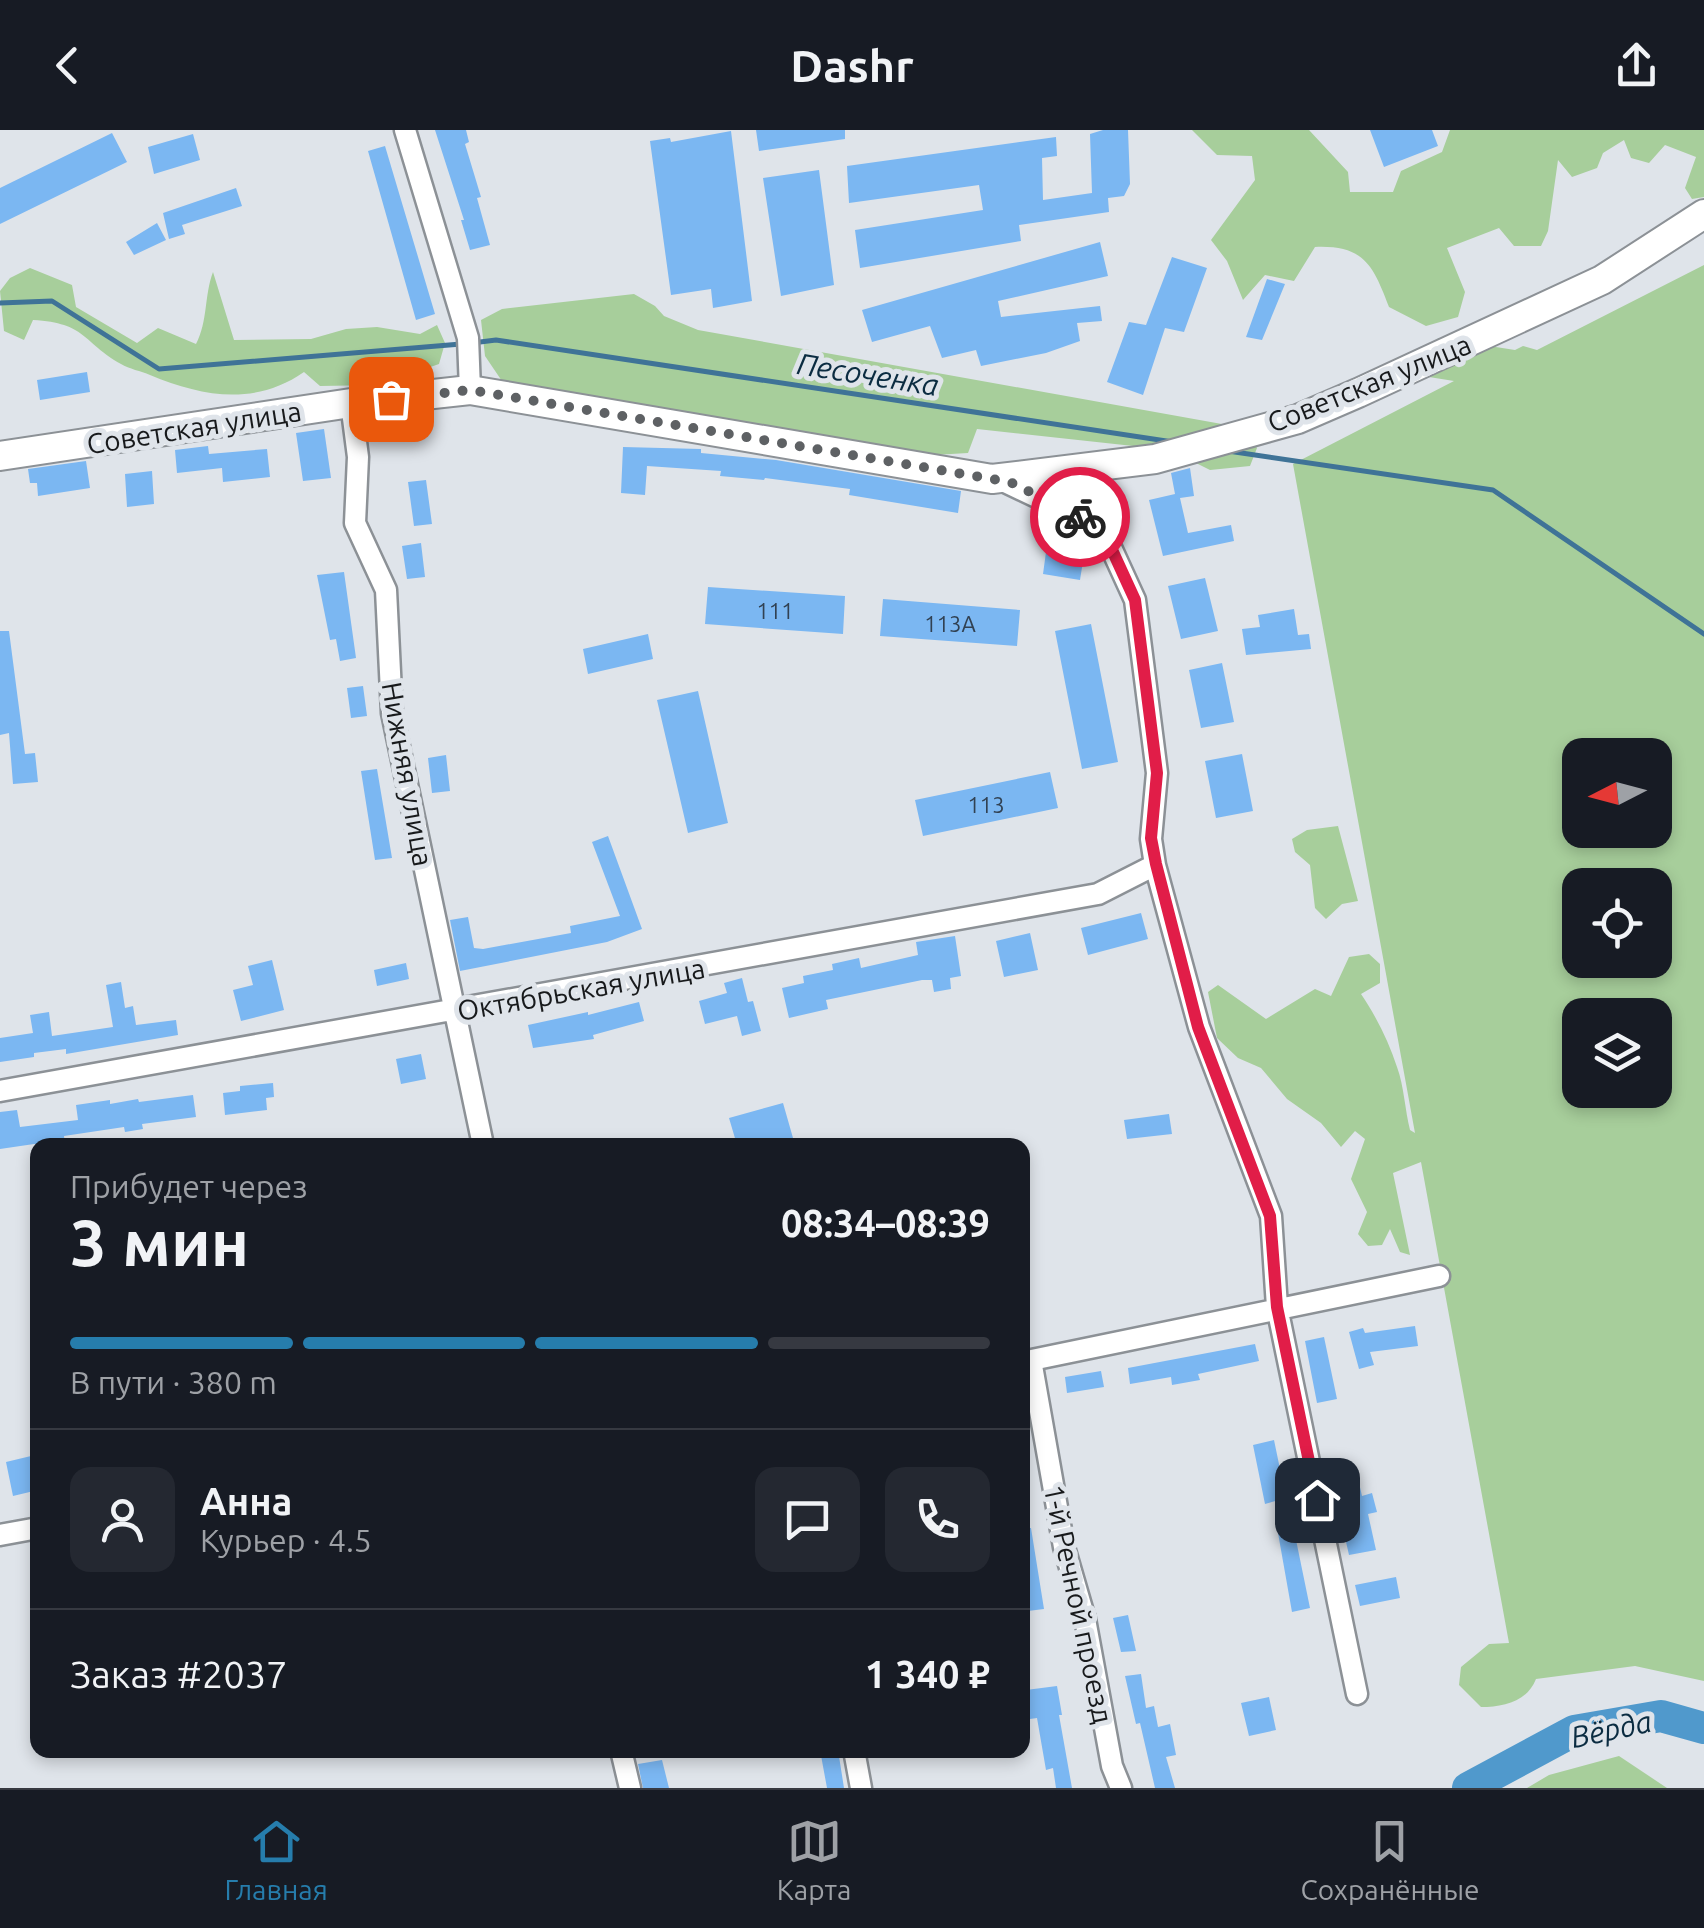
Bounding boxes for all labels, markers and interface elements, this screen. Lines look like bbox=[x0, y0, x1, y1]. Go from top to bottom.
icon: back bbox=[40, 38, 95, 93]
icon: share bbox=[1609, 38, 1664, 93]
text: Dashr bbox=[790, 40, 914, 91]
street label: Советская улица bbox=[1263, 328, 1475, 438]
water label: Песоченка bbox=[795, 346, 941, 402]
pin bbox=[349, 357, 434, 442]
icon: bag bbox=[364, 372, 419, 427]
street label: Советская улица bbox=[85, 395, 303, 459]
courier bbox=[1030, 467, 1130, 567]
icon: bike bbox=[1053, 490, 1108, 545]
house number: 111 bbox=[756, 598, 794, 623]
house number: 113А bbox=[924, 611, 976, 636]
street label: Нижняя улица bbox=[377, 680, 439, 868]
north arrow bbox=[1562, 738, 1672, 848]
map controls bbox=[1562, 738, 1672, 1108]
house number: 113 bbox=[967, 792, 1005, 817]
button: locate bbox=[1562, 868, 1672, 978]
street label: Октябрьская улица bbox=[455, 952, 707, 1026]
button: layers bbox=[1562, 998, 1672, 1108]
text: Прибудет через bbox=[70, 1168, 308, 1204]
text: 08:34–08:39 bbox=[781, 1202, 990, 1244]
text: 3 мин bbox=[70, 1205, 249, 1278]
text: В пути · 380 m bbox=[70, 1364, 277, 1400]
pin bbox=[1275, 1458, 1360, 1543]
button: person bbox=[70, 1467, 175, 1572]
button: chat bbox=[755, 1467, 860, 1572]
button: phone bbox=[885, 1467, 990, 1572]
icon: home bbox=[1290, 1473, 1345, 1528]
text: Анна bbox=[200, 1480, 292, 1522]
street label: 1-й Речной проезд bbox=[1039, 1482, 1119, 1726]
text: Курьер · 4.5 bbox=[200, 1522, 372, 1558]
text: Заказ #2037 bbox=[70, 1653, 288, 1695]
text: 1 340 ₽ bbox=[865, 1653, 990, 1695]
water label: Вёрда bbox=[1567, 1704, 1655, 1754]
tab: Главная bbox=[225, 1814, 328, 1905]
tab: Карта bbox=[777, 1814, 851, 1905]
tab: Сохранённые bbox=[1301, 1814, 1479, 1905]

